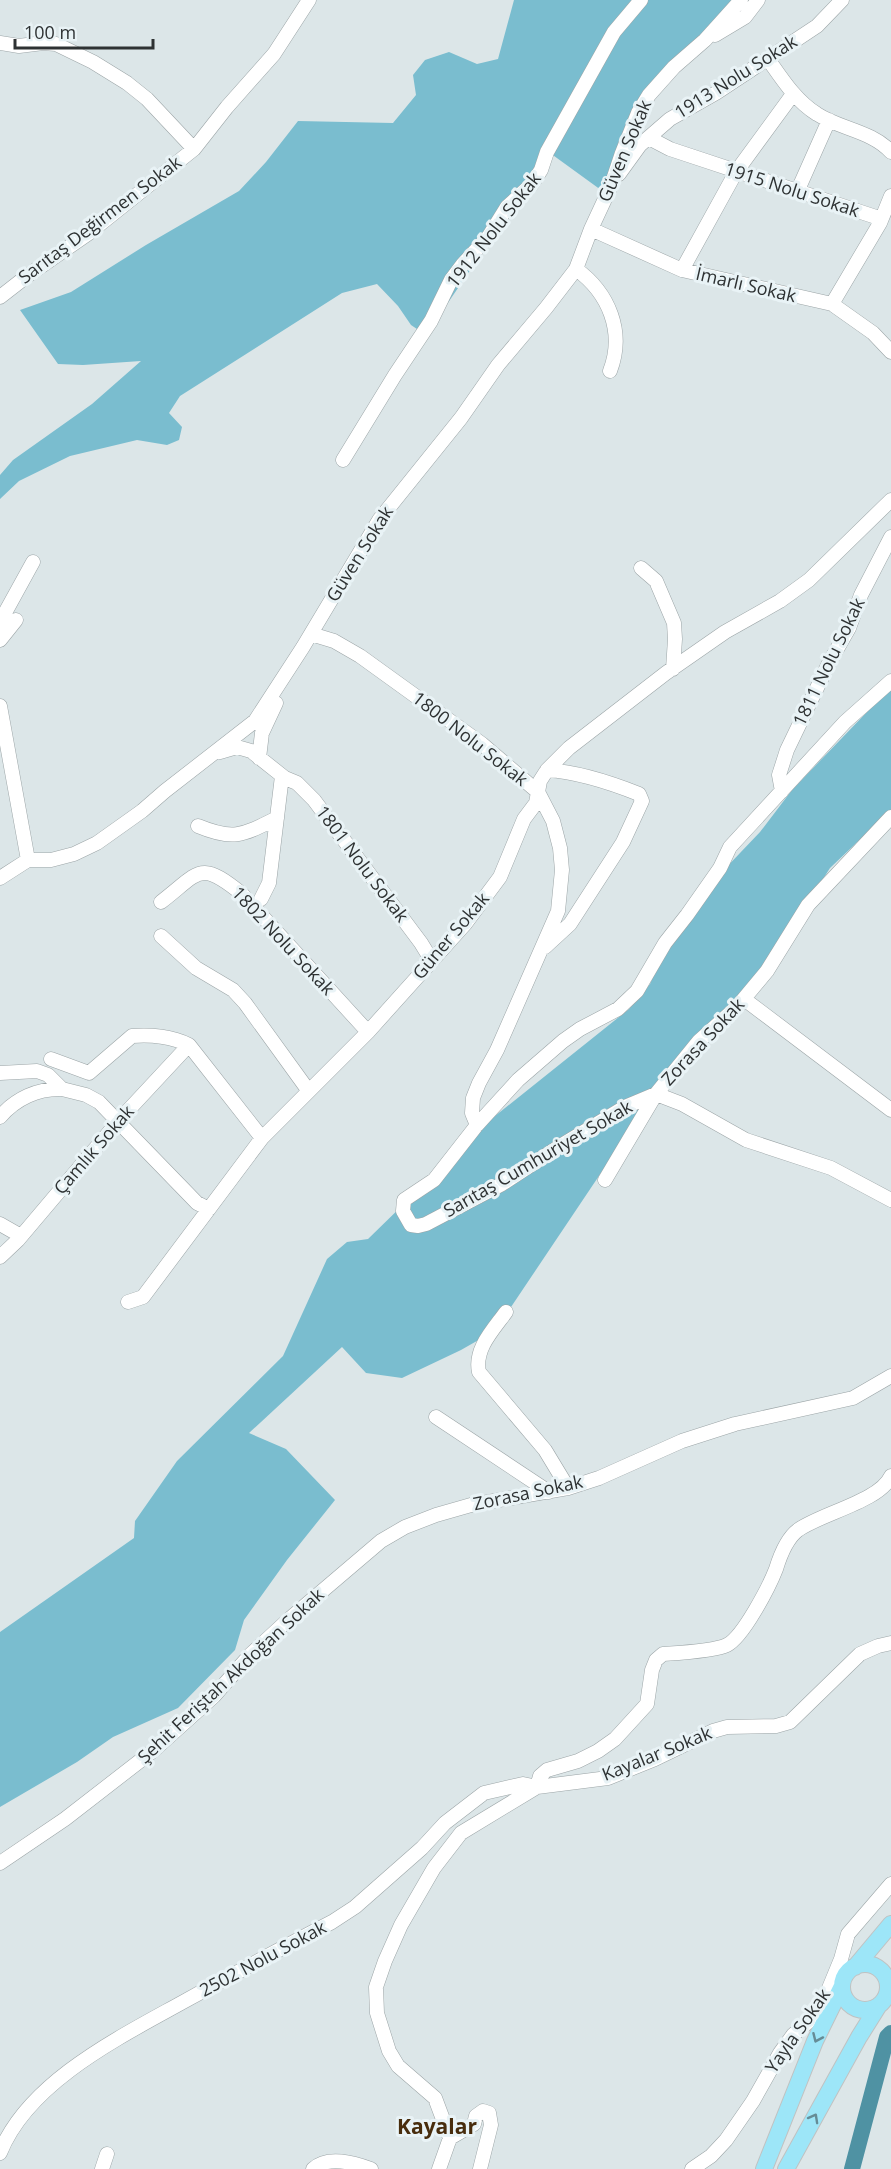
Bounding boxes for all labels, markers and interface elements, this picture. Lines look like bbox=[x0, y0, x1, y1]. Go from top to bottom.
scale bar bbox=[15, 12, 153, 50]
text: 100 m bbox=[24, 20, 76, 44]
street label: 1913 Nolu Sokak bbox=[670, 29, 802, 123]
street label: Güven Sokak bbox=[592, 95, 657, 205]
street label: Sarıtaş Değirmen Sokak bbox=[13, 150, 186, 288]
street label: 1915 Nolu Sokak bbox=[722, 156, 863, 222]
street label: 1912 Nolu Sokak bbox=[441, 166, 546, 292]
street label: İmarlı Sokak bbox=[694, 261, 799, 307]
street label: Güven Sokak bbox=[320, 501, 398, 606]
street label: 1811 Nolu Sokak bbox=[787, 593, 870, 730]
street label: 1800 Nolu Sokak bbox=[408, 686, 534, 791]
street label: 1801 Nolu Sokak bbox=[311, 800, 415, 927]
street label: 1802 Nolu Sokak bbox=[227, 881, 341, 1000]
street label: Güner Sokak bbox=[407, 886, 494, 984]
street label: Zorasa Sokak bbox=[656, 992, 749, 1090]
street label: Sarıtaş Cumhuriyet Sokak bbox=[439, 1094, 637, 1222]
street label: Çamlık Sokak bbox=[48, 1099, 139, 1199]
street label: Zorasa Sokak bbox=[471, 1469, 585, 1515]
street label: Şehit Feriştah Akdoğan Sokak bbox=[132, 1582, 329, 1768]
street label: Kayalar Sokak bbox=[598, 1720, 716, 1786]
street label: 2502 Nolu Sokak bbox=[195, 1914, 330, 2002]
street label: Yayla Sokak bbox=[759, 1983, 835, 2077]
one-way arrow bbox=[812, 2032, 824, 2043]
district label: Kayalar bbox=[397, 2112, 477, 2140]
one-way arrow bbox=[807, 2113, 818, 2124]

